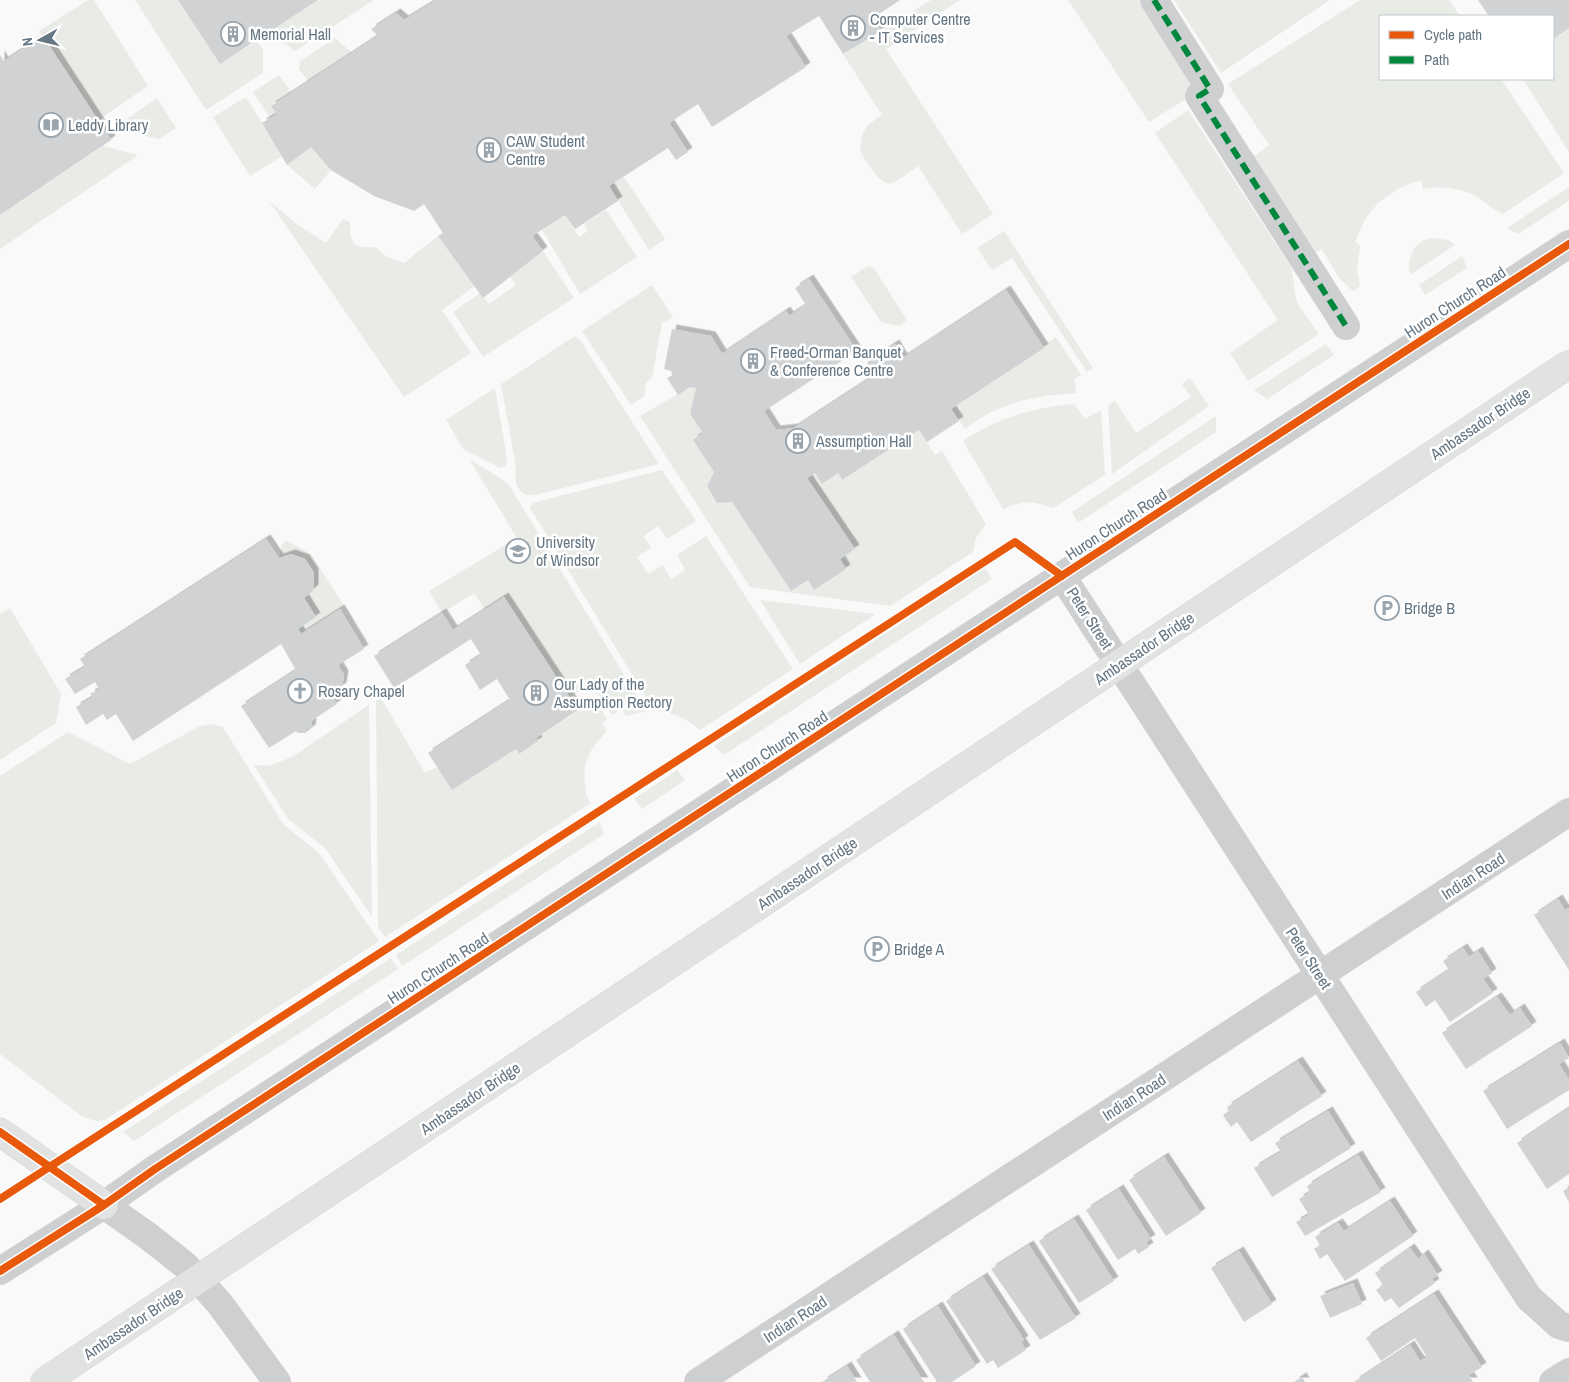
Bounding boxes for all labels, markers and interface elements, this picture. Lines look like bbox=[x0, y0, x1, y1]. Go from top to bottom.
place label: Computer Centre - IT Services bbox=[870, 8, 971, 48]
north arrow bbox=[15, 15, 65, 65]
building icon: Computer Centre - IT Services bbox=[840, 15, 866, 41]
legend bbox=[1379, 15, 1554, 80]
building icon: Memorial Hall bbox=[220, 21, 246, 47]
place label: Memorial Hall bbox=[250, 23, 331, 45]
text: Cycle path bbox=[1424, 24, 1482, 45]
text: N bbox=[18, 36, 37, 47]
text: Path bbox=[1424, 49, 1449, 70]
library icon: Leddy Library bbox=[38, 112, 64, 138]
place label: Leddy Library bbox=[68, 114, 149, 136]
place label: CAW Student Centre bbox=[506, 130, 585, 170]
building icon: CAW Student Centre bbox=[476, 137, 502, 163]
street label: Huron Church Road bbox=[1400, 261, 1510, 343]
place label: Freed-Orman Banquet & Conference Centre bbox=[770, 341, 902, 381]
building icon: Freed-Orman Banquet & Conference Centre bbox=[740, 348, 766, 374]
street label: Ambassador Bridge bbox=[1425, 381, 1534, 465]
building icon: Assumption Hall bbox=[785, 428, 811, 454]
place label: Assumption Hall bbox=[815, 430, 912, 452]
street label: Huron Church Road bbox=[1061, 483, 1171, 565]
place label: University of Windsor bbox=[536, 531, 600, 571]
school or university icon: University of Windsor bbox=[505, 538, 531, 564]
street label: Peter Street bbox=[1062, 583, 1118, 654]
parking icon: Bridge B bbox=[1374, 595, 1400, 621]
place label: Bridge B bbox=[1404, 597, 1455, 619]
street label: Ambassador Bridge bbox=[1089, 606, 1198, 690]
place label: Our Lady of the Assumption Rectory bbox=[553, 673, 673, 713]
church icon: Rosary Chapel bbox=[287, 678, 313, 704]
place label: Rosary Chapel bbox=[318, 680, 405, 702]
building icon: Our Lady of the Assumption Rectory bbox=[523, 680, 549, 706]
street label: Huron Church Road bbox=[722, 705, 832, 787]
street label: Ambassador Bridge bbox=[752, 831, 861, 915]
street label: Indian Road bbox=[1437, 847, 1509, 905]
street label: Peter Street bbox=[1281, 923, 1337, 994]
street label: Huron Church Road bbox=[383, 927, 493, 1009]
parking icon: Bridge A bbox=[864, 936, 890, 962]
place label: Bridge A bbox=[894, 938, 945, 960]
street label: Ambassador Bridge bbox=[415, 1056, 524, 1140]
street label: Indian Road bbox=[1098, 1068, 1170, 1126]
street label: Ambassador Bridge bbox=[78, 1281, 187, 1365]
street label: Indian Road bbox=[759, 1290, 831, 1348]

